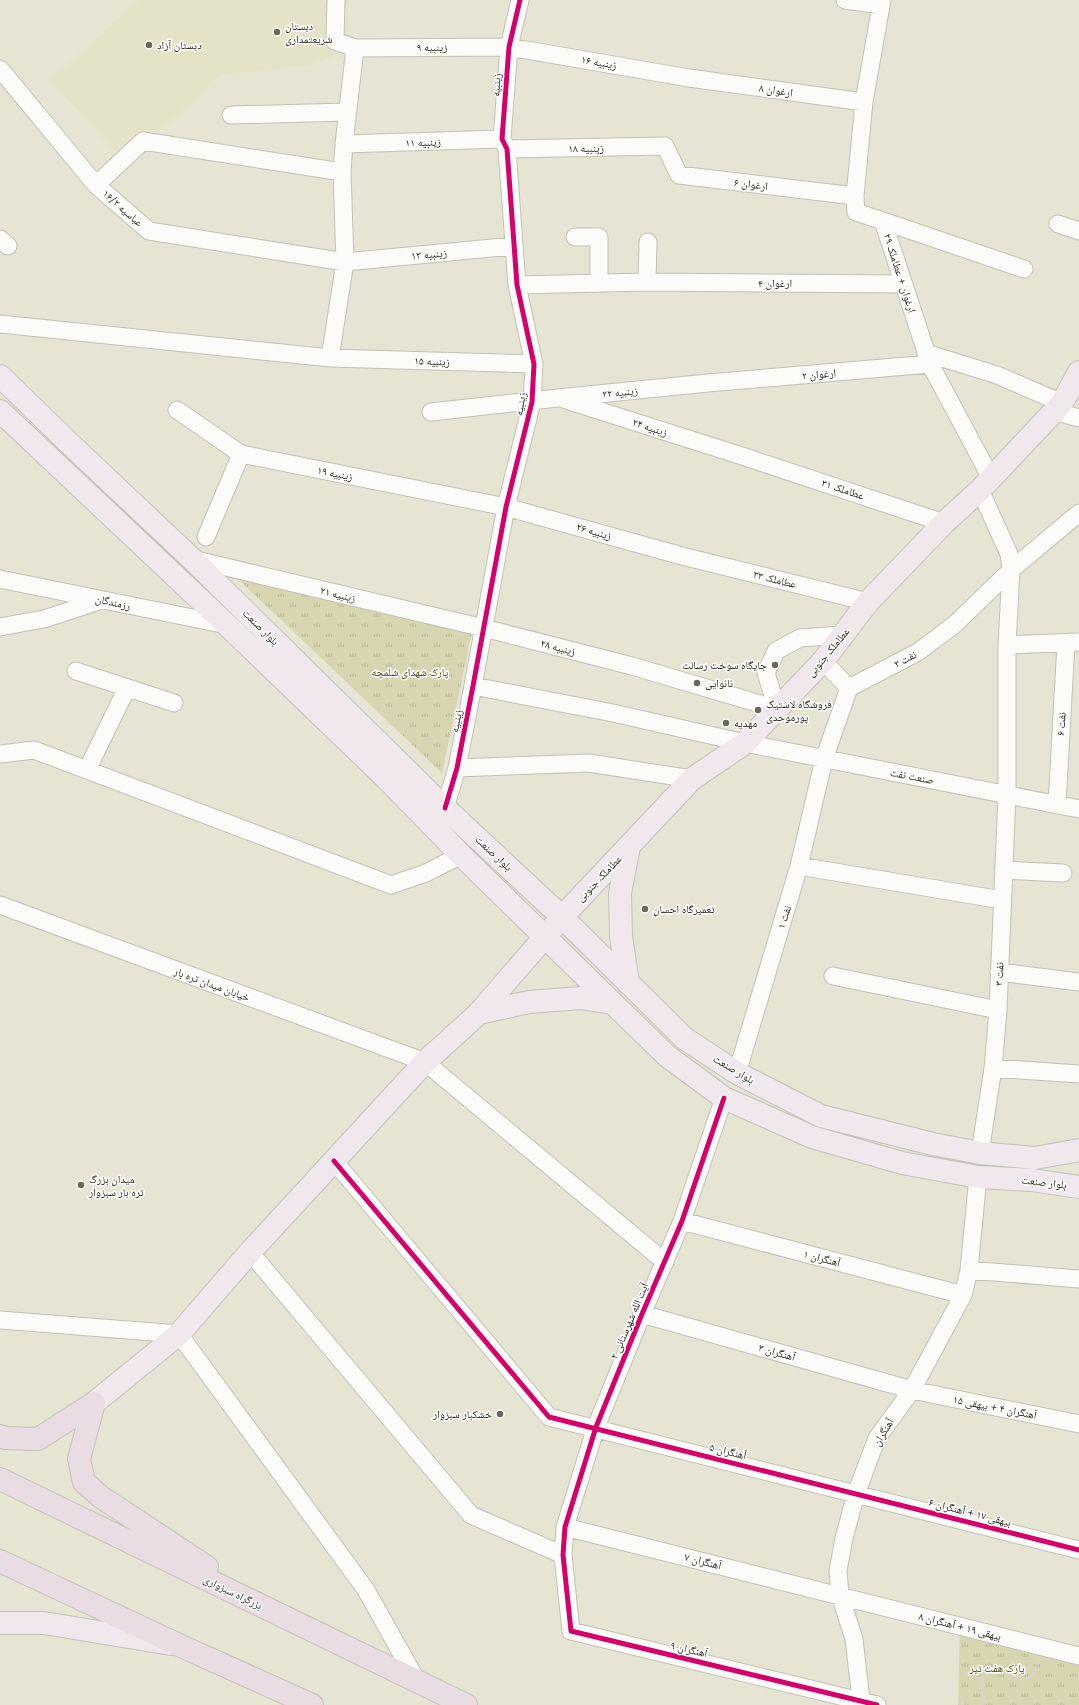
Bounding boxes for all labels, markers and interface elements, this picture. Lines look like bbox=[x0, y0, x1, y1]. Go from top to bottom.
place label: دبستان شریعتمداری bbox=[285, 19, 332, 46]
marker: دبستان شریعتمداری bbox=[272, 27, 282, 37]
place label: دبستان آزاد bbox=[157, 38, 202, 52]
marker: دبستان آزاد bbox=[144, 40, 154, 50]
street label: زینبیه ۹ bbox=[417, 40, 447, 54]
street label: زینبیه ۱۶ bbox=[580, 52, 618, 72]
street label: زینبیه bbox=[488, 73, 504, 97]
street label: ارغوان ۸ bbox=[758, 81, 794, 99]
street label: زینبیه ۱۱ bbox=[405, 134, 441, 150]
street label: زینبیه ۱۸ bbox=[568, 141, 604, 155]
street label: ارغوان ۶ bbox=[733, 175, 769, 193]
street label: عباسیه ۱۶/۲ bbox=[100, 187, 147, 230]
street label: ارغوان + عطاملک ۲۹ bbox=[881, 232, 919, 314]
street label: زینبیه ۱۳ bbox=[411, 245, 447, 263]
street label: ارغوان ۴ bbox=[758, 276, 792, 290]
street label: زینبیه ۱۵ bbox=[414, 353, 450, 369]
street label: ارغوان ۲ bbox=[801, 366, 837, 382]
street label: زینبیه ۲۲ bbox=[601, 383, 639, 401]
street label: زینبیه bbox=[511, 391, 529, 417]
street label: زینبیه ۲۴ bbox=[631, 415, 669, 439]
street label: زینبیه ۱۹ bbox=[316, 463, 354, 483]
street label: عطاملک ۳۱ bbox=[820, 476, 867, 503]
street label: زینبیه ۲۶ bbox=[575, 519, 613, 543]
street label: عطاملک ۳۳ bbox=[752, 567, 798, 591]
street label: زینبیه ۲۱ bbox=[319, 583, 357, 605]
street label: رزمندگان bbox=[94, 591, 132, 613]
street label: بلوار صنعت bbox=[240, 606, 282, 648]
street label: عطاملک جنوبی bbox=[803, 624, 853, 679]
street label: زینبیه ۲۸ bbox=[539, 636, 577, 658]
street label: نفت ۲ bbox=[891, 647, 919, 671]
place label: جایگاه سوخت رسالت bbox=[682, 658, 767, 672]
marker: جایگاه سوخت رسالت bbox=[770, 660, 780, 670]
park label: پارک شهدای شلمچه bbox=[372, 665, 449, 679]
place label: نانوایی bbox=[705, 676, 733, 690]
marker: نانوایی bbox=[692, 678, 702, 688]
place label: فروشگاه لاستیک پورموحدی bbox=[766, 697, 832, 724]
marker: فروشگاه لاستیک پورموحدی bbox=[753, 705, 763, 715]
street label: زینبیه bbox=[447, 708, 465, 734]
street label: نفت ۶ bbox=[1053, 712, 1069, 736]
place label: مهدیه bbox=[734, 716, 757, 730]
marker: مهدیه bbox=[721, 718, 731, 728]
street label: صنعت نفت bbox=[889, 765, 935, 787]
street label: بلوار صنعت bbox=[473, 832, 515, 874]
street label: عطاملک جنوبی bbox=[573, 851, 625, 904]
place label: تعمیرگاه احسان bbox=[653, 902, 716, 916]
marker: تعمیرگاه احسان bbox=[640, 904, 650, 914]
street label: نفت ۱ bbox=[774, 904, 794, 930]
street label: نفت ۳ bbox=[992, 962, 1006, 986]
street label: خیابان میدان تره بار bbox=[171, 963, 252, 1004]
street label: بلوار صنعت bbox=[711, 1051, 757, 1087]
place label: میدان بزرگ تره بار سبزوار bbox=[88, 1172, 145, 1199]
street label: بلوار صنعت bbox=[1020, 1172, 1068, 1192]
marker: میدان بزرگ تره بار سبزوار bbox=[76, 1180, 86, 1190]
street label: آهنگران ۱ bbox=[802, 1246, 842, 1270]
street label: آیت الله شهرستانی ۲ bbox=[607, 1281, 651, 1361]
street label: آهنگران ۳ bbox=[757, 1340, 797, 1364]
street label: آهنگران ۴ + بیهقی ۱۵ bbox=[952, 1392, 1038, 1422]
place label: خشکبار سبزوار bbox=[432, 1407, 492, 1421]
marker: خشکبار سبزوار bbox=[495, 1409, 505, 1419]
street label: آهنگران bbox=[869, 1415, 897, 1448]
street label: آهنگران ۵ bbox=[708, 1440, 748, 1462]
street label: بیهقی ۱۷ + آهنگران ۶ bbox=[927, 1495, 1013, 1529]
street label: آهنگران ۷ bbox=[683, 1550, 723, 1572]
street label: بزرگراه سبزواری bbox=[201, 1572, 265, 1612]
street label: بیهقی ۱۹ + آهنگران ۸ bbox=[917, 1609, 1003, 1643]
street label: آهنگران ۹ bbox=[669, 1638, 709, 1660]
park label: پارک هفت تیر bbox=[969, 1661, 1025, 1675]

